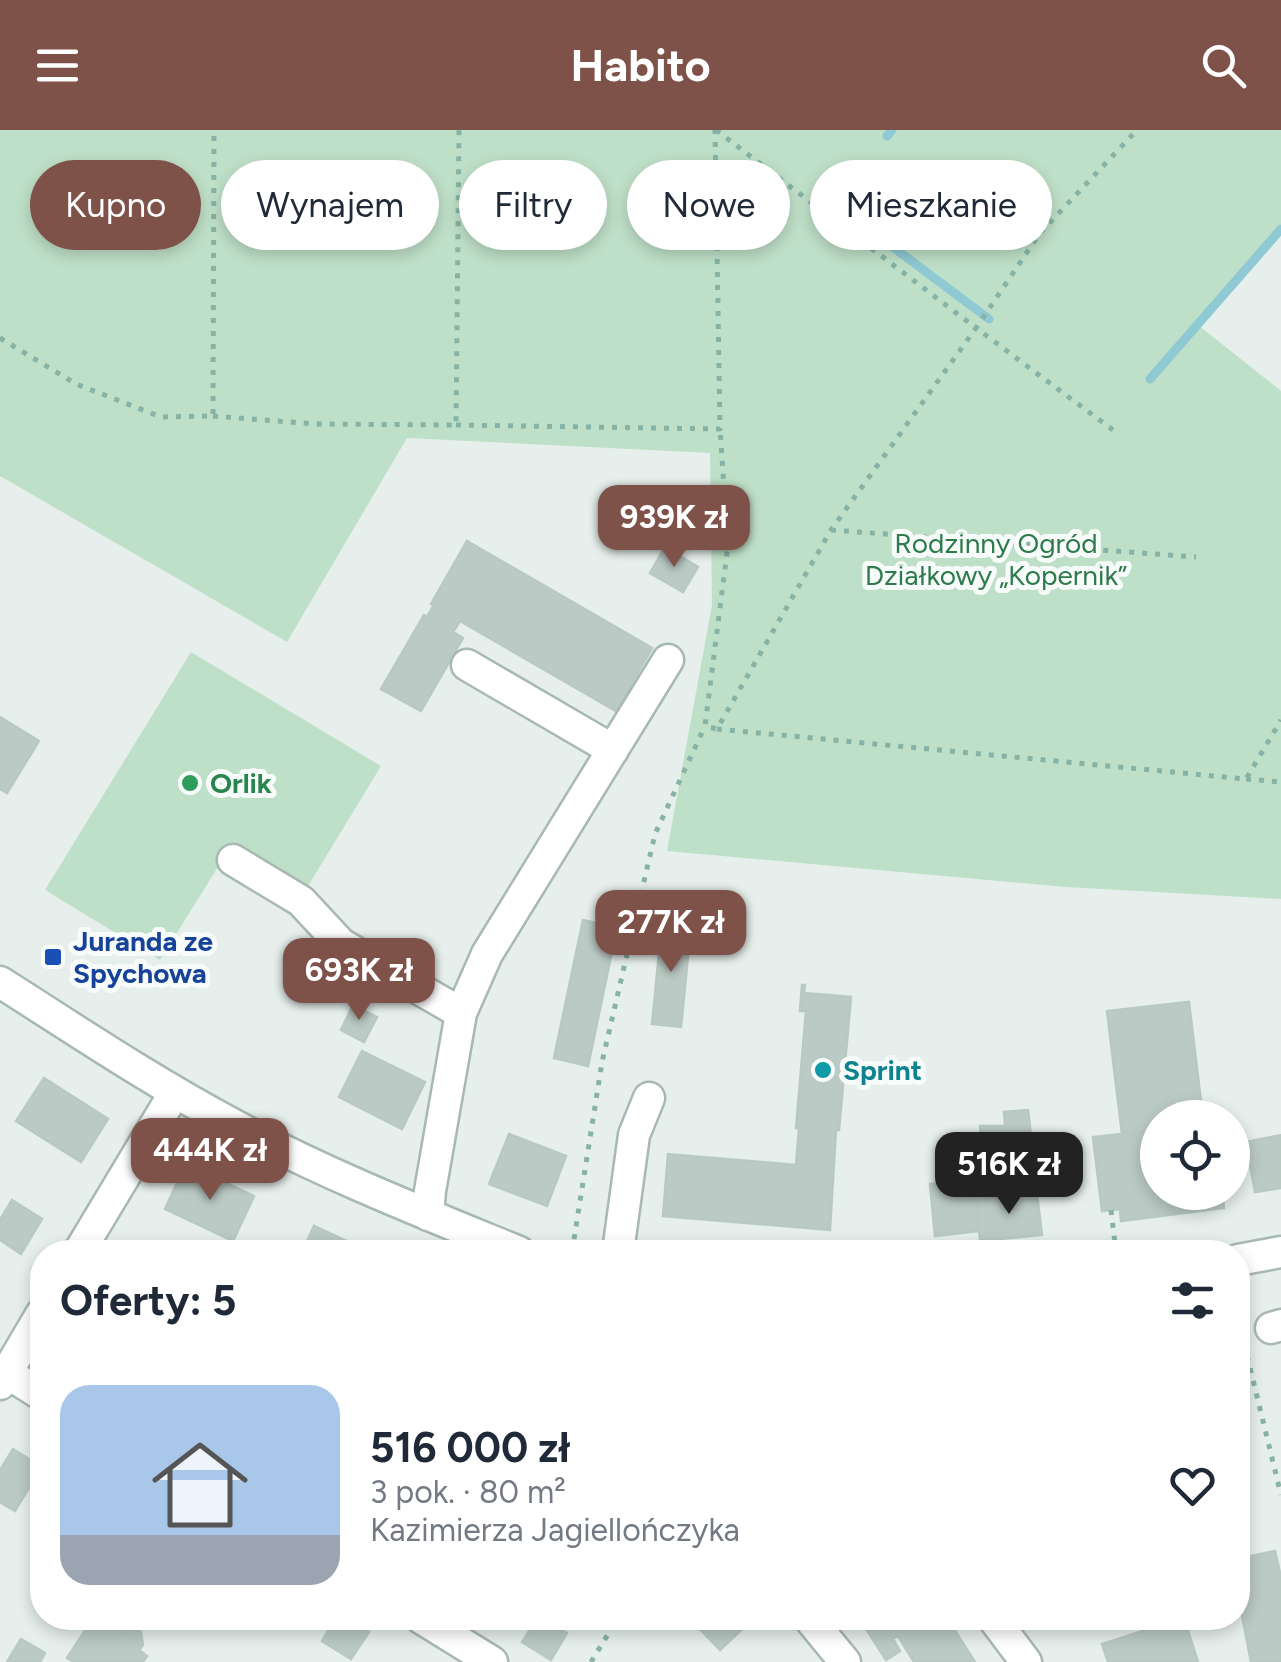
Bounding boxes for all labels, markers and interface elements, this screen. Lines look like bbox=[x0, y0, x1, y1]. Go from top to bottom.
icon: menu bbox=[30, 38, 85, 93]
text: Habito bbox=[570, 38, 711, 92]
icon: search bbox=[1196, 38, 1251, 93]
chip: Kupno bbox=[30, 160, 201, 250]
chip: Wynajem bbox=[221, 160, 439, 250]
chip: Filtry bbox=[459, 160, 607, 250]
chip: Nowe bbox=[627, 160, 790, 250]
chip: Mieszkanie bbox=[810, 160, 1052, 250]
pin: 939K zł bbox=[582, 485, 766, 570]
text: 939K zł bbox=[620, 498, 728, 536]
park label: Rodzinny Ogród Działkowy „Kopernik” bbox=[865, 526, 1127, 592]
place label: Orlik bbox=[210, 766, 272, 800]
marker: Orlik bbox=[179, 772, 201, 794]
pin: 277K zł bbox=[579, 890, 763, 975]
text: 277K zł bbox=[617, 903, 725, 941]
place label: Juranda ze Spychowa bbox=[73, 924, 213, 990]
pin: 693K zł bbox=[267, 938, 451, 1023]
marker: Juranda ze Spychowa bbox=[42, 946, 64, 968]
text: 693K zł bbox=[305, 951, 413, 989]
place label: Sprint bbox=[843, 1053, 922, 1087]
marker: Sprint bbox=[812, 1059, 834, 1081]
map controls bbox=[1140, 1100, 1250, 1210]
button: locate bbox=[1140, 1100, 1250, 1210]
pin: 444K zł bbox=[118, 1118, 302, 1203]
text: 444K zł bbox=[153, 1131, 267, 1169]
pin: 516K zł bbox=[917, 1132, 1101, 1217]
text: 516K zł bbox=[957, 1145, 1061, 1183]
icon: filters bbox=[1165, 1273, 1220, 1328]
text: Oferty: 5 bbox=[60, 1275, 236, 1326]
text: 516 000 zł bbox=[370, 1422, 570, 1473]
icon: home bbox=[140, 1425, 260, 1545]
icon: heart bbox=[1165, 1458, 1220, 1513]
text: 3 pok. · 80 m² bbox=[370, 1473, 566, 1511]
text: Kazimierza Jagiellończyka bbox=[370, 1511, 740, 1549]

